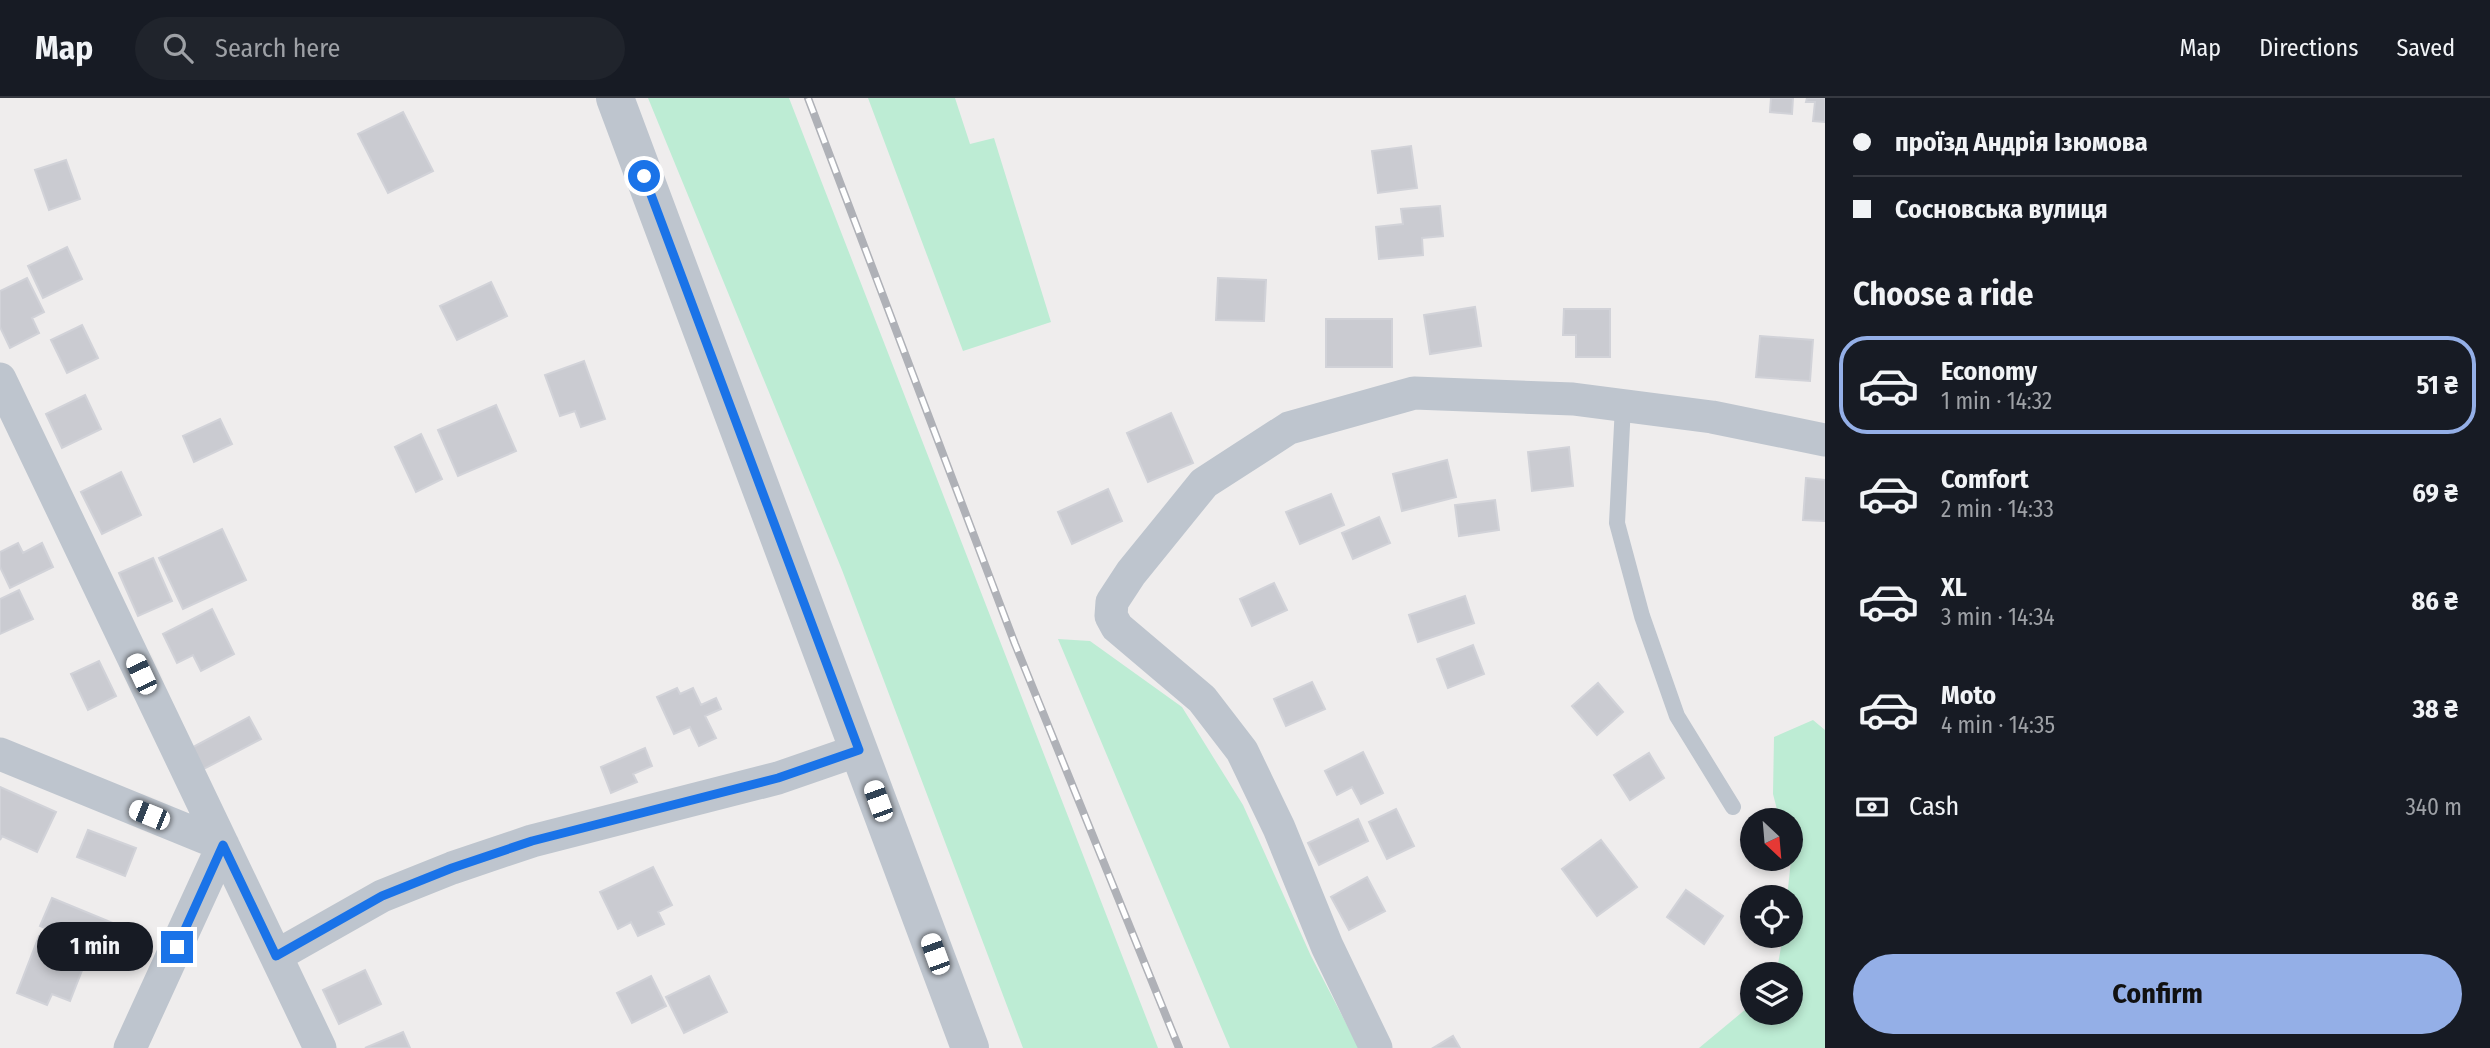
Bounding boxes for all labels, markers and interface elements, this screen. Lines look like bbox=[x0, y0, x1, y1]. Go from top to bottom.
search box bbox=[135, 17, 625, 80]
text: Map bbox=[35, 28, 93, 68]
icon: search bbox=[159, 29, 197, 67]
text: Search here bbox=[215, 33, 340, 64]
text: Map bbox=[2180, 34, 2221, 62]
text: Directions bbox=[2259, 34, 2358, 62]
text: Saved bbox=[2396, 34, 2455, 62]
text: проїзд Андрія Ізюмова bbox=[1895, 127, 2148, 158]
route start bbox=[628, 160, 660, 192]
text: Сосновська вулиця bbox=[1895, 194, 2108, 225]
text: Choose a ride bbox=[1853, 275, 2034, 313]
icon: car bbox=[1857, 354, 1920, 417]
text: Economy bbox=[1941, 356, 2037, 387]
text: 51 ₴ bbox=[2416, 370, 2458, 401]
text: 1 min · 14:32 bbox=[1941, 387, 2052, 415]
icon: car bbox=[1857, 462, 1920, 525]
text: Comfort bbox=[1941, 464, 2029, 495]
text: 69 ₴ bbox=[2412, 478, 2458, 509]
text: 2 min · 14:33 bbox=[1941, 495, 2054, 523]
icon: car bbox=[1857, 570, 1920, 633]
text: XL bbox=[1941, 572, 1967, 603]
text: 86 ₴ bbox=[2412, 586, 2458, 617]
text: 3 min · 14:34 bbox=[1941, 603, 2055, 631]
car bbox=[123, 651, 160, 697]
icon: car bbox=[1857, 678, 1920, 741]
text: Moto bbox=[1941, 680, 1996, 711]
text: 38 ₴ bbox=[2413, 694, 2458, 725]
text: 4 min · 14:35 bbox=[1941, 711, 2055, 739]
car bbox=[861, 778, 896, 824]
icon: cash bbox=[1853, 788, 1891, 826]
text: Cash bbox=[1909, 791, 1959, 822]
text: 340 m bbox=[2406, 793, 2462, 821]
car bbox=[126, 797, 173, 833]
north arrow bbox=[1740, 808, 1802, 872]
map controls bbox=[1740, 808, 1803, 1025]
button: locate bbox=[1740, 885, 1803, 948]
callout: 1 min bbox=[37, 922, 152, 972]
route end bbox=[161, 931, 193, 963]
car bbox=[918, 931, 953, 977]
text: 1 min bbox=[70, 932, 120, 960]
button: Confirm bbox=[1853, 954, 2462, 1034]
button: layers bbox=[1740, 962, 1803, 1025]

